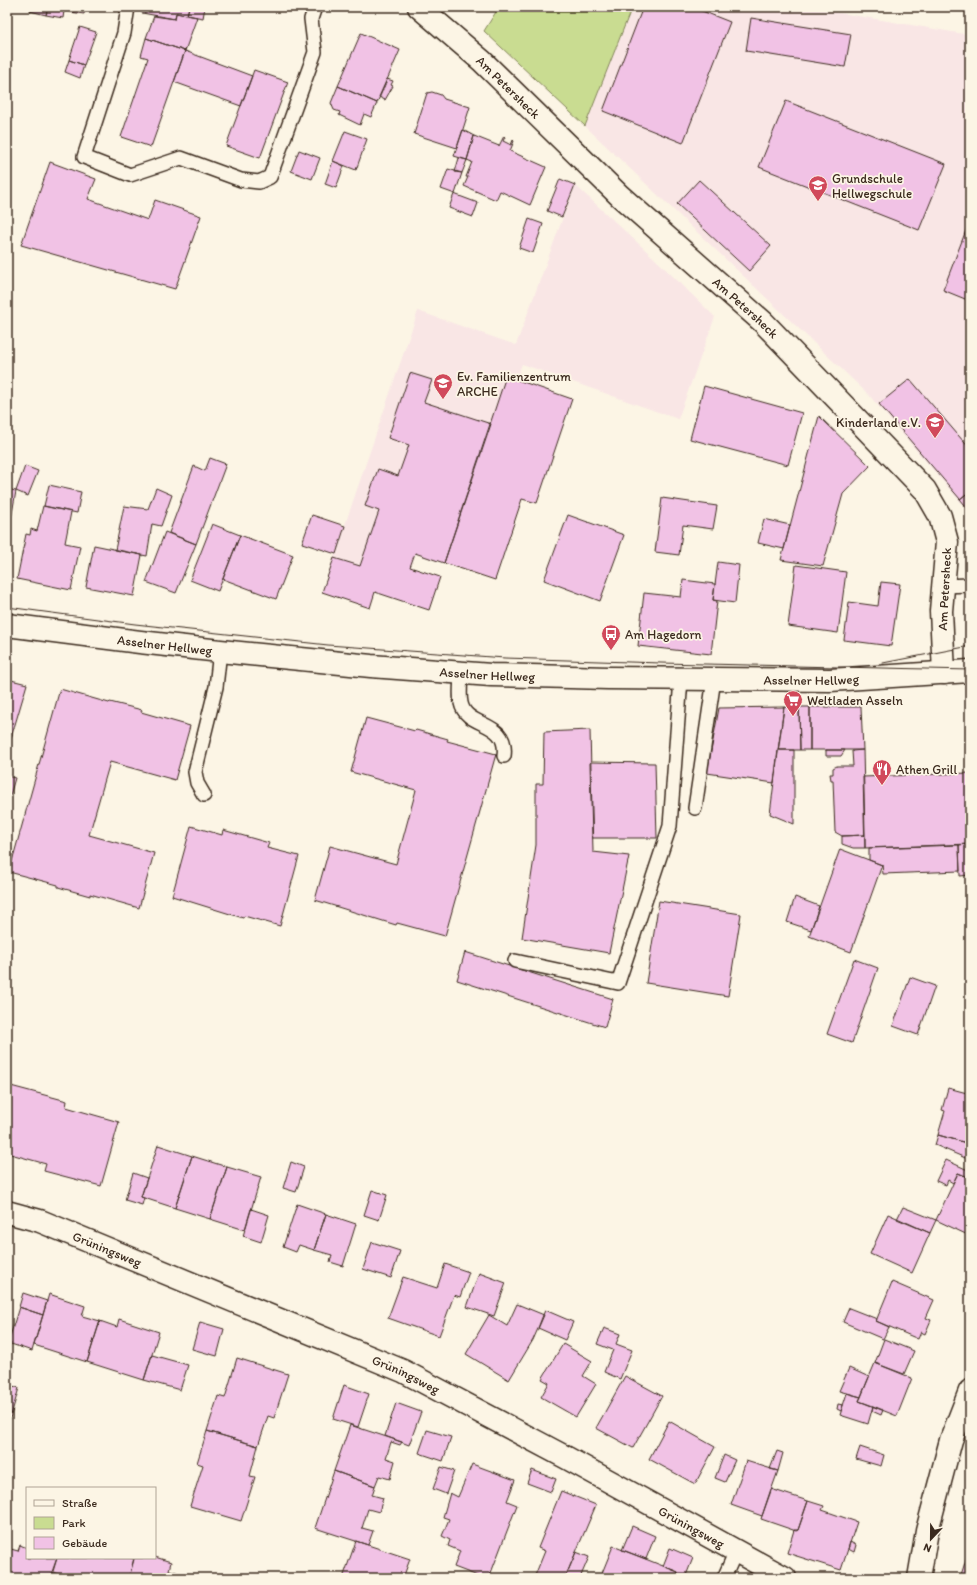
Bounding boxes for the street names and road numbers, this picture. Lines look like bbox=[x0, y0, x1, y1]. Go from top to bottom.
street label: Am Petersheck bbox=[473, 53, 543, 122]
street label: Am Petersheck bbox=[710, 274, 781, 341]
street label: Am Petersheck bbox=[935, 547, 954, 631]
street label: Asselner Hellweg bbox=[116, 632, 213, 658]
street label: Asselner Hellweg bbox=[439, 664, 536, 684]
street label: Asselner Hellweg bbox=[763, 671, 860, 688]
street label: Grüningsweg bbox=[70, 1228, 144, 1270]
street label: Grüningsweg bbox=[370, 1352, 442, 1397]
street label: Grüningsweg bbox=[656, 1503, 727, 1551]

